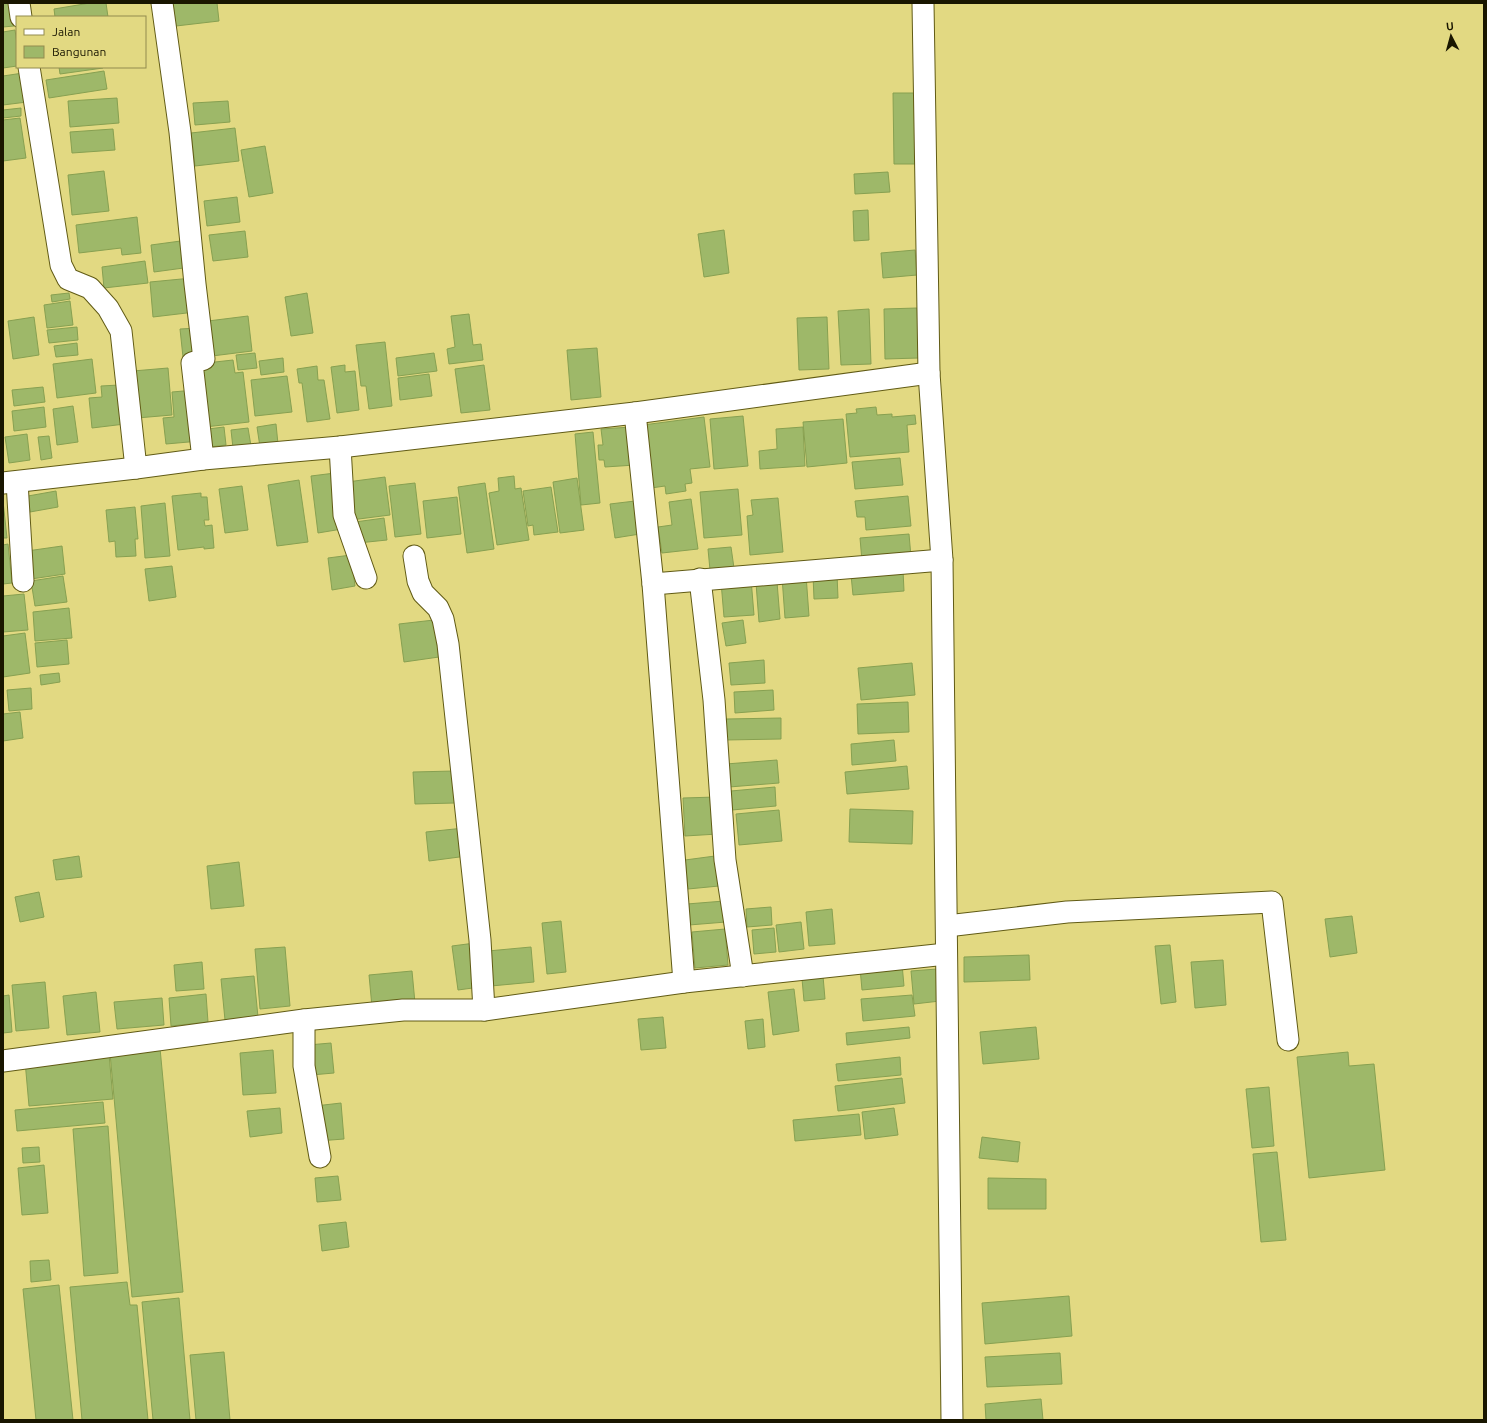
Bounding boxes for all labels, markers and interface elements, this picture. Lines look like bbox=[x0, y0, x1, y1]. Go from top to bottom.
legend bbox=[16, 16, 146, 68]
north arrow bbox=[1431, 16, 1471, 56]
text: U bbox=[1445, 20, 1454, 32]
text: Jalan bbox=[52, 25, 80, 38]
text: Bangunan bbox=[52, 45, 106, 58]

